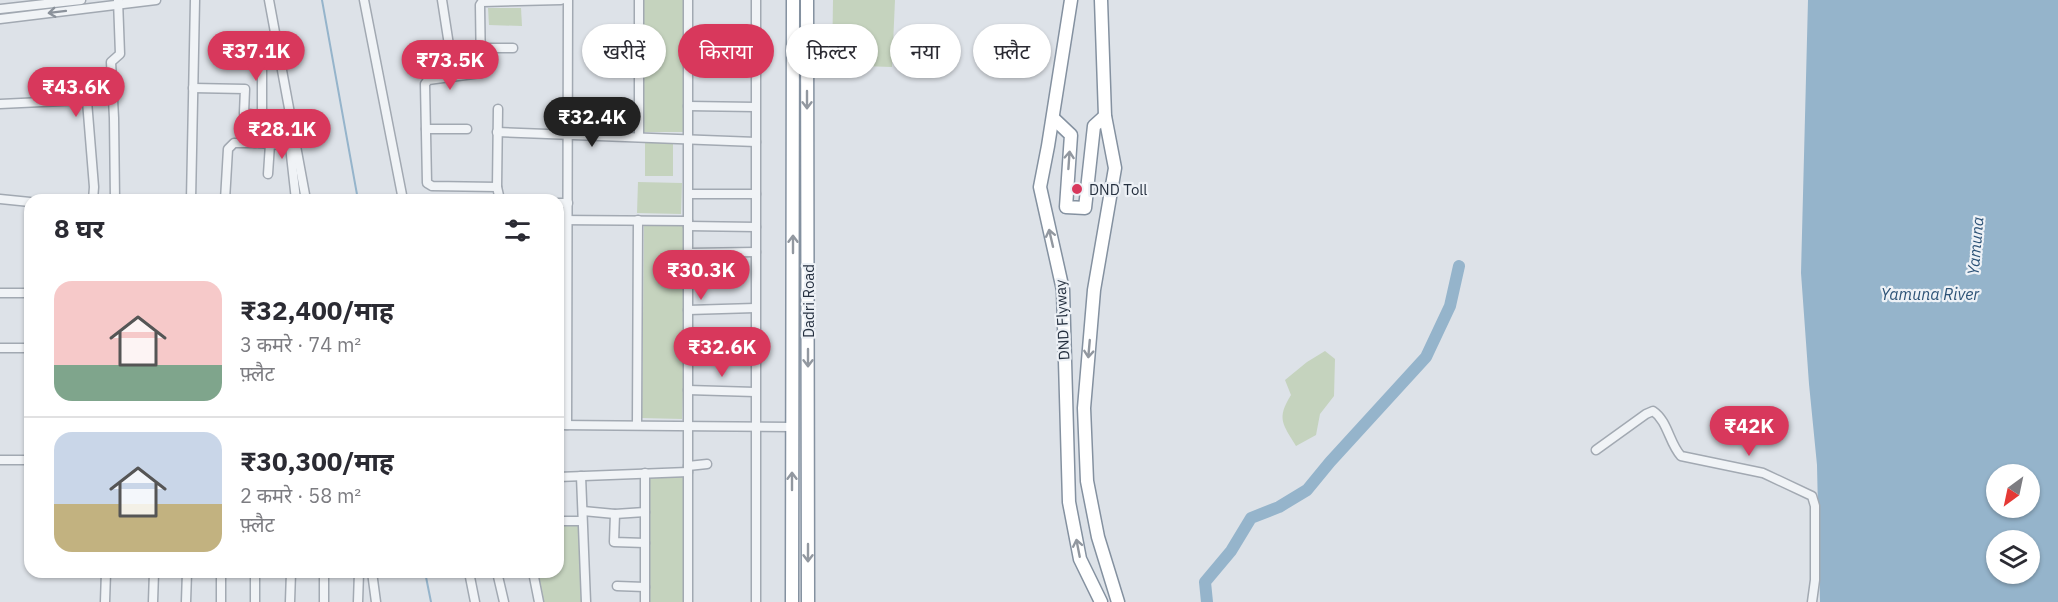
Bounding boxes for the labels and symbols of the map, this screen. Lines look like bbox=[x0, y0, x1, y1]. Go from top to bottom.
one-way arrow bbox=[47, 7, 67, 18]
pin: ₹37.1K bbox=[207, 31, 305, 82]
pin: ₹73.5K bbox=[401, 40, 499, 91]
pin: ₹43.6K bbox=[27, 67, 125, 118]
one-way arrow bbox=[801, 90, 813, 110]
pin: ₹32.4K bbox=[543, 97, 641, 148]
pin: ₹28.1K bbox=[233, 109, 331, 160]
one-way arrow bbox=[1064, 151, 1075, 171]
place label: DND Toll bbox=[1089, 180, 1147, 199]
marker: DND Toll bbox=[1070, 182, 1084, 196]
water label: Yamuna bbox=[1962, 216, 1988, 276]
one-way arrow bbox=[1045, 229, 1057, 248]
one-way arrow bbox=[787, 234, 799, 254]
pin: ₹30.3K bbox=[652, 250, 750, 301]
street label: Dadri Road bbox=[799, 264, 818, 338]
street label: DND Flyway bbox=[1050, 279, 1074, 361]
water label: Yamuna River bbox=[1881, 284, 1980, 304]
pin: ₹32.6K bbox=[673, 327, 771, 378]
one-way arrow bbox=[1083, 338, 1094, 358]
one-way arrow bbox=[802, 348, 814, 368]
pin: ₹42K bbox=[1713, 406, 1785, 457]
north arrow bbox=[1986, 464, 2040, 518]
one-way arrow bbox=[786, 471, 798, 491]
one-way arrow bbox=[1072, 539, 1083, 559]
one-way arrow bbox=[802, 543, 814, 563]

